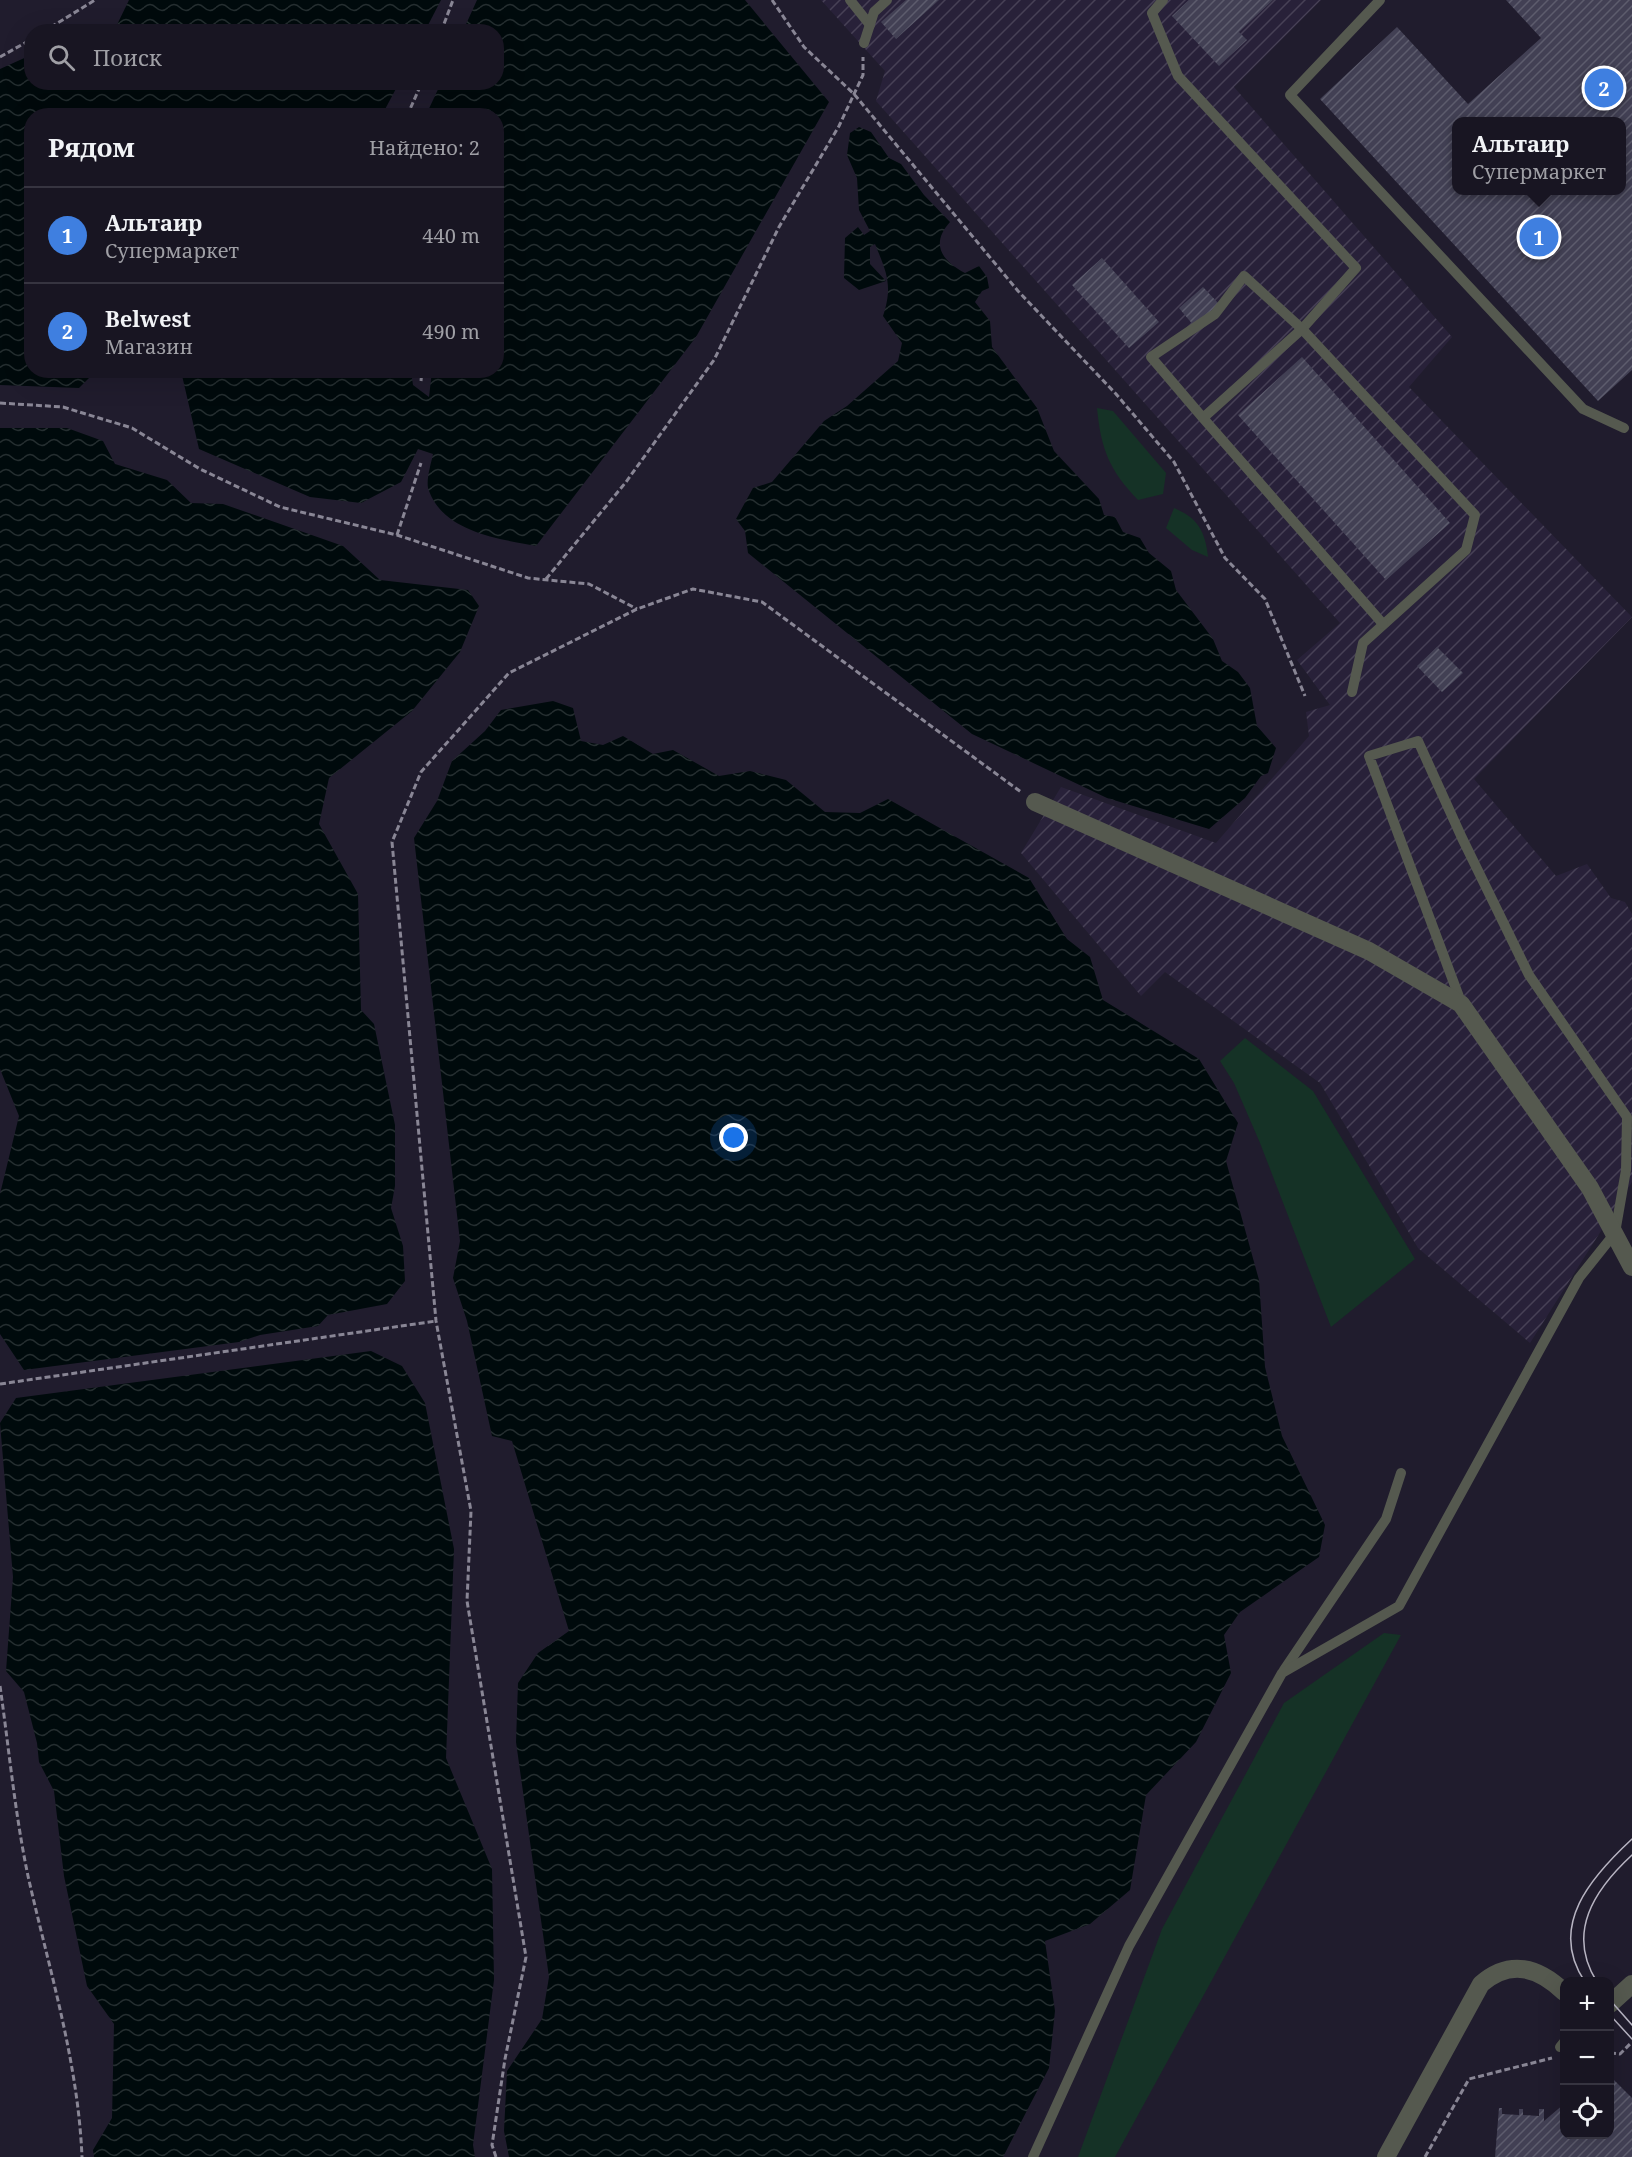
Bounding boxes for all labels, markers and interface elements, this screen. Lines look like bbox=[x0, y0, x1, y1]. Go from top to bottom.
search box bbox=[24, 24, 504, 90]
icon: search bbox=[45, 41, 78, 74]
text: Поиск bbox=[93, 42, 162, 72]
pin: 2 bbox=[1584, 66, 1624, 110]
popup bbox=[1452, 117, 1626, 195]
text: Альтаир bbox=[1472, 128, 1569, 158]
text: Рядом bbox=[48, 129, 135, 165]
text: Найдено: 2 bbox=[369, 134, 480, 161]
text: Супермаркет bbox=[1472, 158, 1606, 185]
text: Альтаир bbox=[105, 207, 202, 237]
pin: 1 bbox=[1520, 214, 1558, 260]
text: 1 bbox=[62, 222, 73, 249]
text: 440 m bbox=[422, 222, 480, 249]
text: Супермаркет bbox=[105, 237, 239, 264]
text: Belwest bbox=[105, 303, 191, 333]
text: 2 bbox=[62, 318, 73, 345]
text: 490 m bbox=[422, 318, 480, 345]
text: Магазин bbox=[105, 333, 193, 360]
your location bbox=[719, 1123, 748, 1152]
map controls bbox=[1560, 1977, 1614, 2139]
button: + bbox=[1560, 1977, 1614, 2031]
button: − bbox=[1560, 2031, 1614, 2085]
button: locate bbox=[1560, 2085, 1614, 2139]

